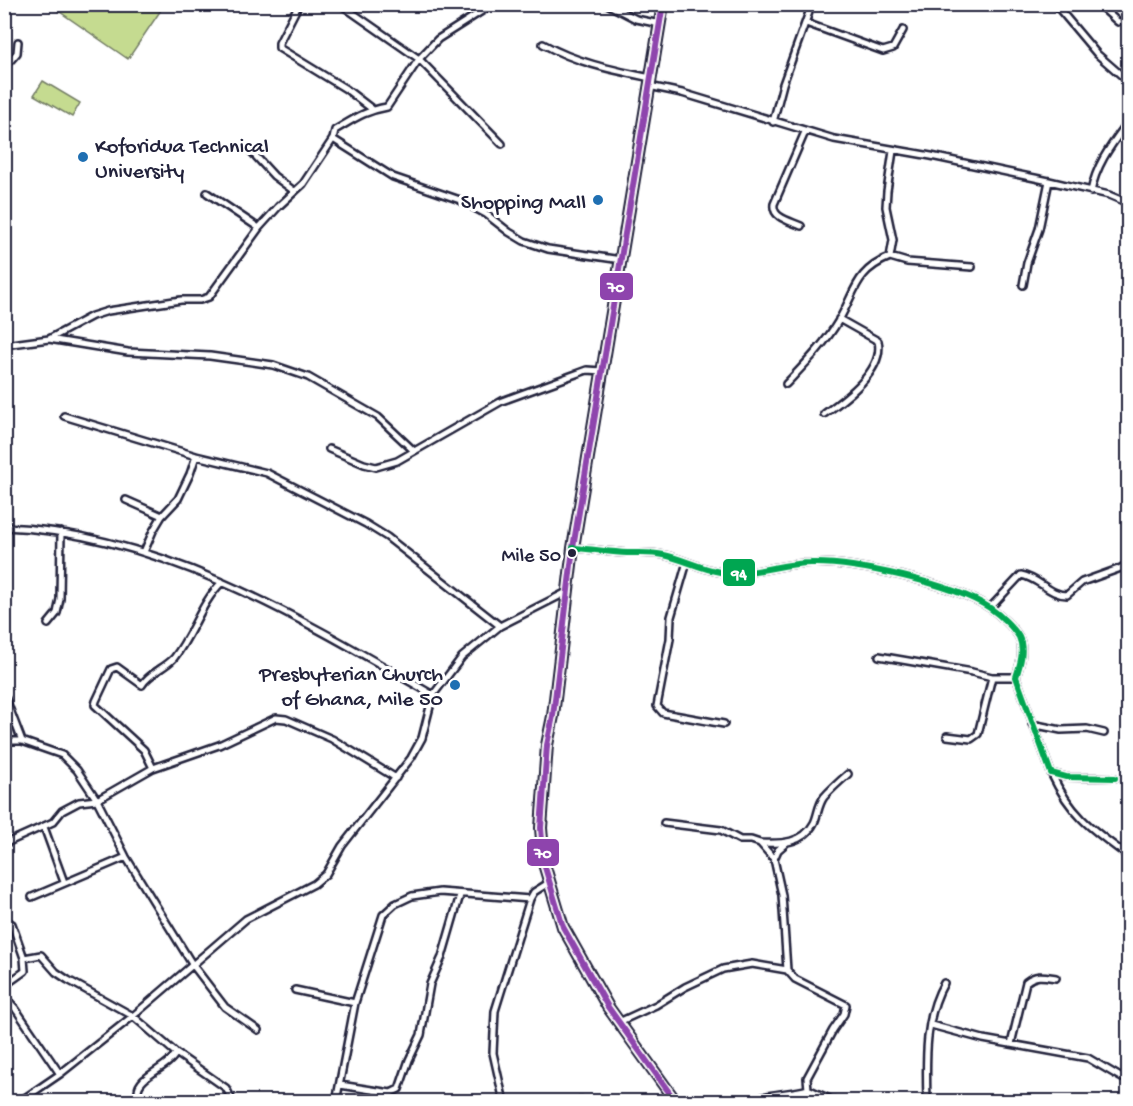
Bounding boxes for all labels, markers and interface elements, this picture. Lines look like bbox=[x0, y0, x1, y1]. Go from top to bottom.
place label: Koforidua Technical University bbox=[95, 135, 269, 186]
marker: Koforidua Technical University bbox=[76, 150, 90, 164]
place label: Shopping Mall bbox=[461, 191, 586, 217]
marker: Shopping Mall bbox=[591, 193, 605, 207]
line badge: 70 bbox=[599, 272, 634, 301]
text: 70 bbox=[606, 280, 625, 299]
place label: Mile 50 bbox=[501, 546, 561, 569]
marker: Mile 50 bbox=[566, 547, 578, 559]
line badge: 94 bbox=[722, 558, 756, 587]
text: 94 bbox=[730, 567, 747, 586]
place label: Presbyterian Church of Ghana, Mile 50 bbox=[258, 663, 443, 714]
marker: Presbyterian Church of Ghana, Mile 50 bbox=[448, 678, 462, 692]
line badge: 70 bbox=[526, 838, 560, 867]
text: 70 bbox=[533, 846, 552, 865]

